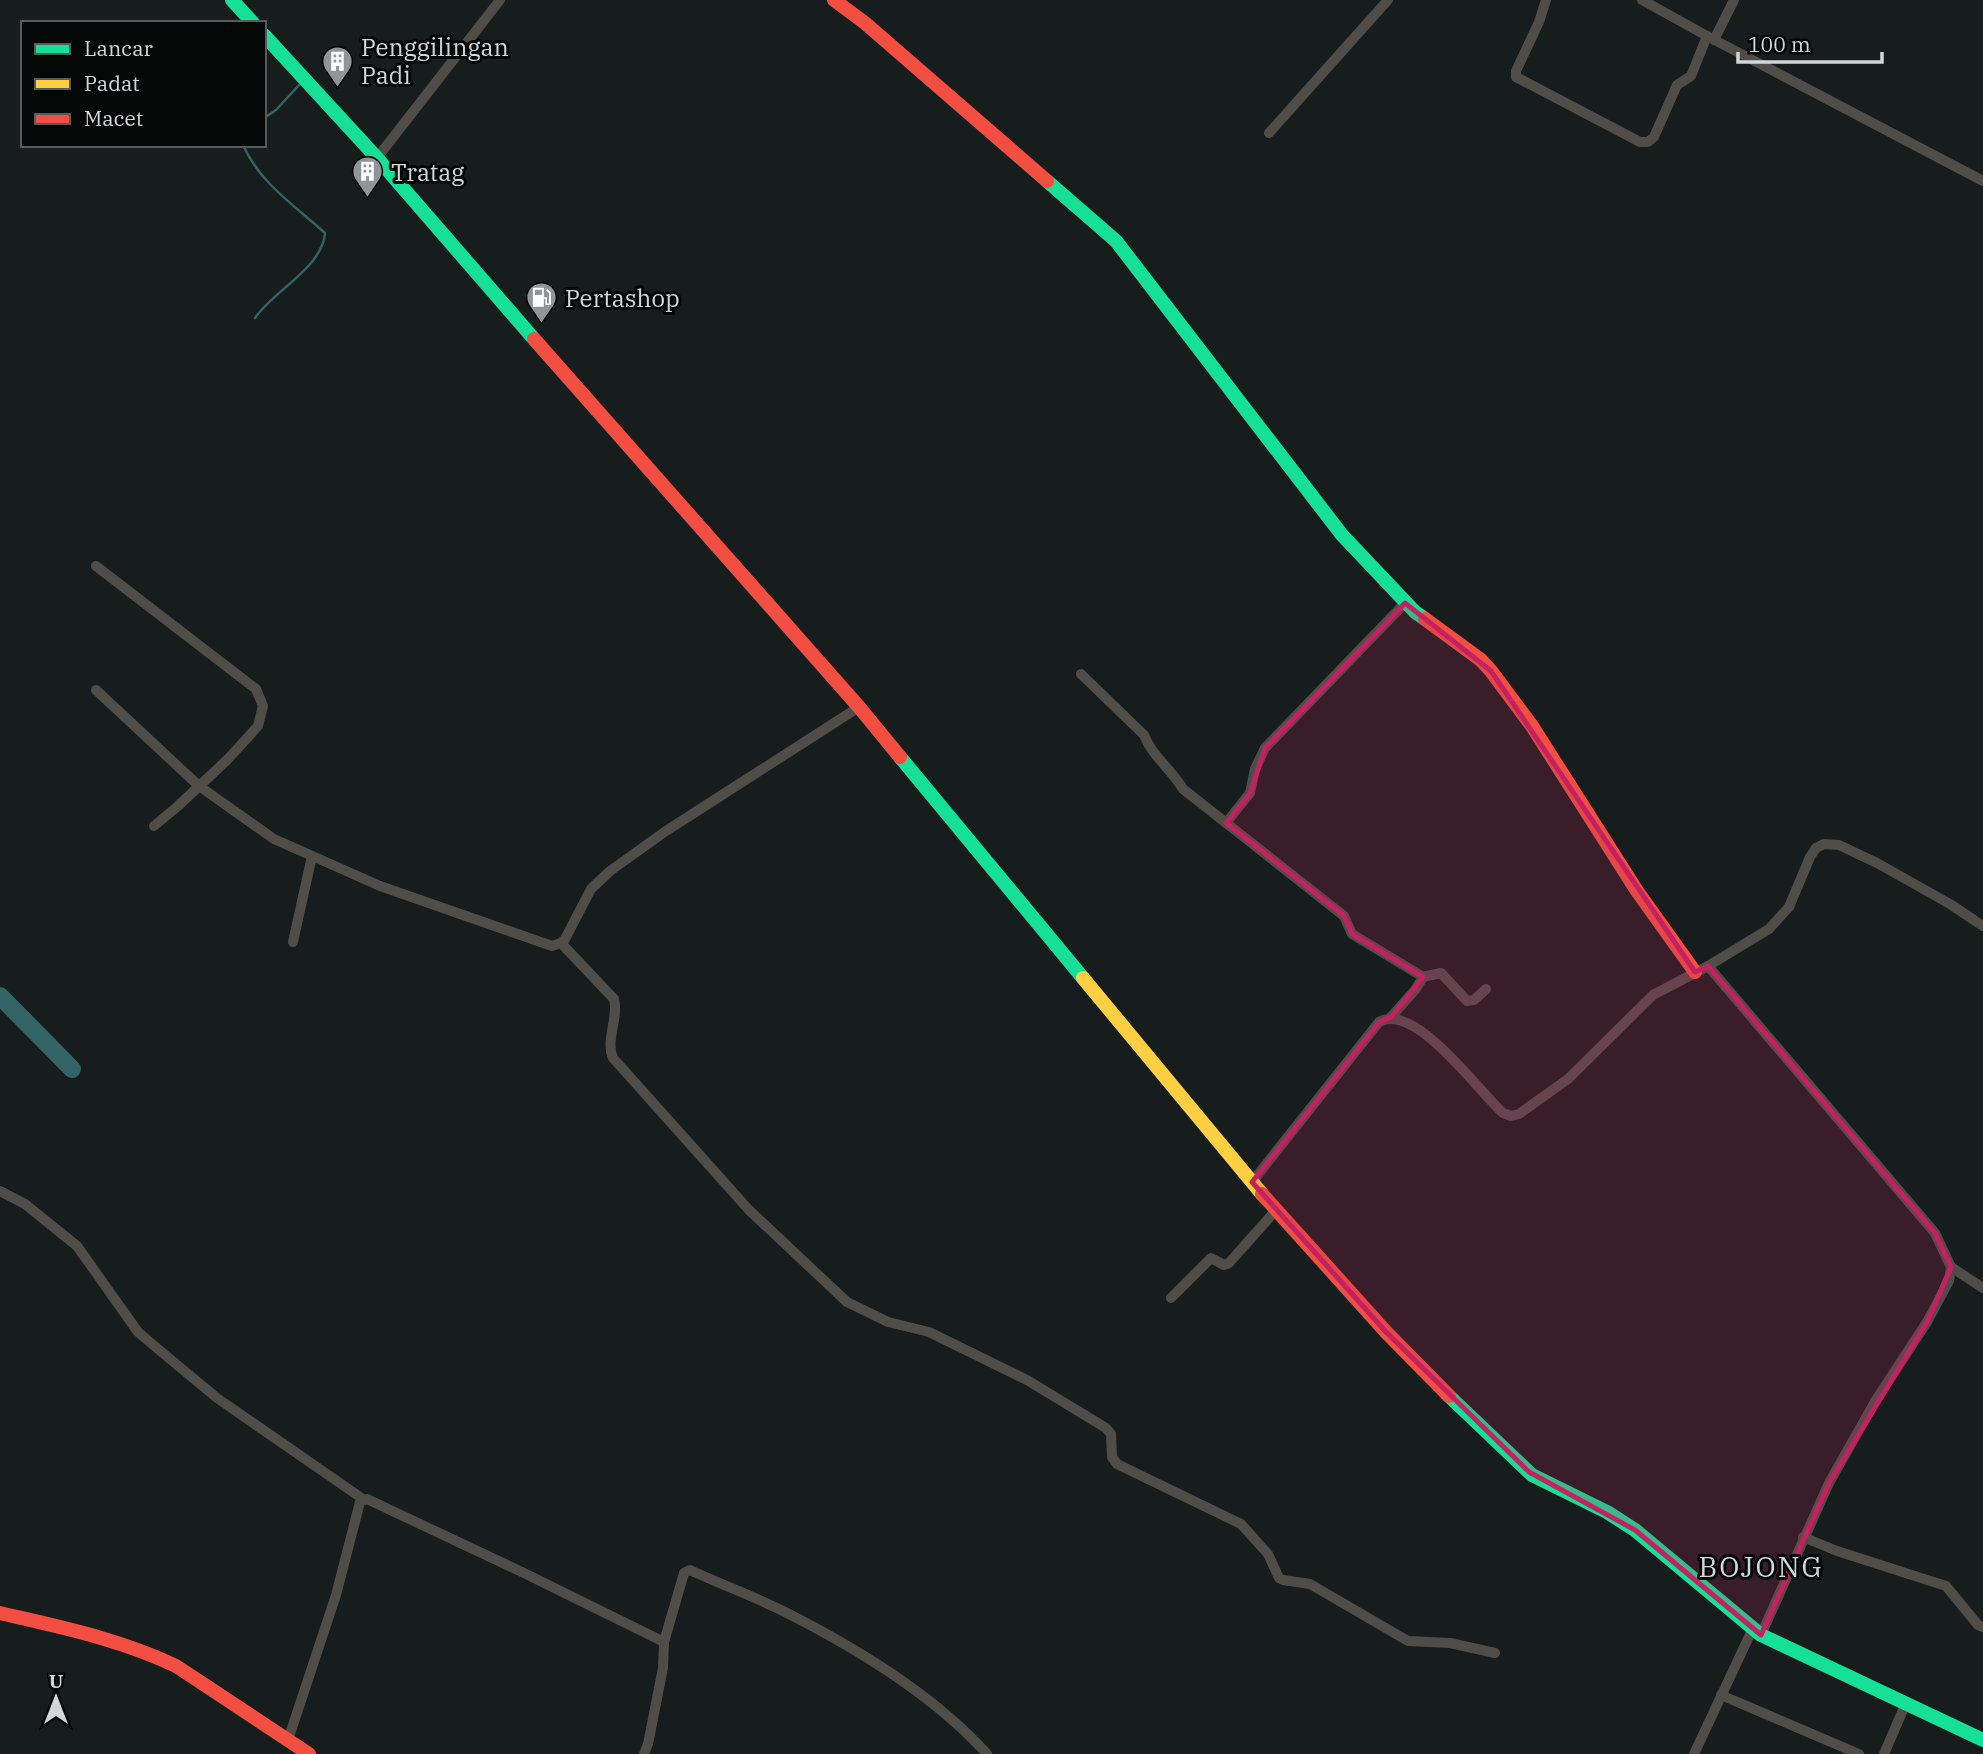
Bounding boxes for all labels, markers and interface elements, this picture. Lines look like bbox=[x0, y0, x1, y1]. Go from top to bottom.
legend bbox=[21, 21, 266, 147]
scale bar bbox=[1738, 21, 1882, 65]
text: 100 m bbox=[1748, 30, 1811, 58]
place label: Penggilingan Padi bbox=[361, 31, 509, 91]
text: Lancar bbox=[84, 34, 154, 62]
building icon: Penggilingan Padi bbox=[321, 44, 355, 88]
text: Padat bbox=[84, 69, 140, 97]
text: Macet bbox=[84, 104, 143, 132]
building icon: Tratag bbox=[351, 155, 385, 199]
place label: Tratag bbox=[391, 156, 464, 188]
fuel station icon: Pertashop bbox=[525, 281, 559, 325]
place label: Pertashop bbox=[565, 282, 680, 314]
district label: BOJONG bbox=[1698, 1548, 1824, 1585]
north arrow bbox=[21, 1663, 91, 1733]
text: U bbox=[49, 1669, 63, 1693]

